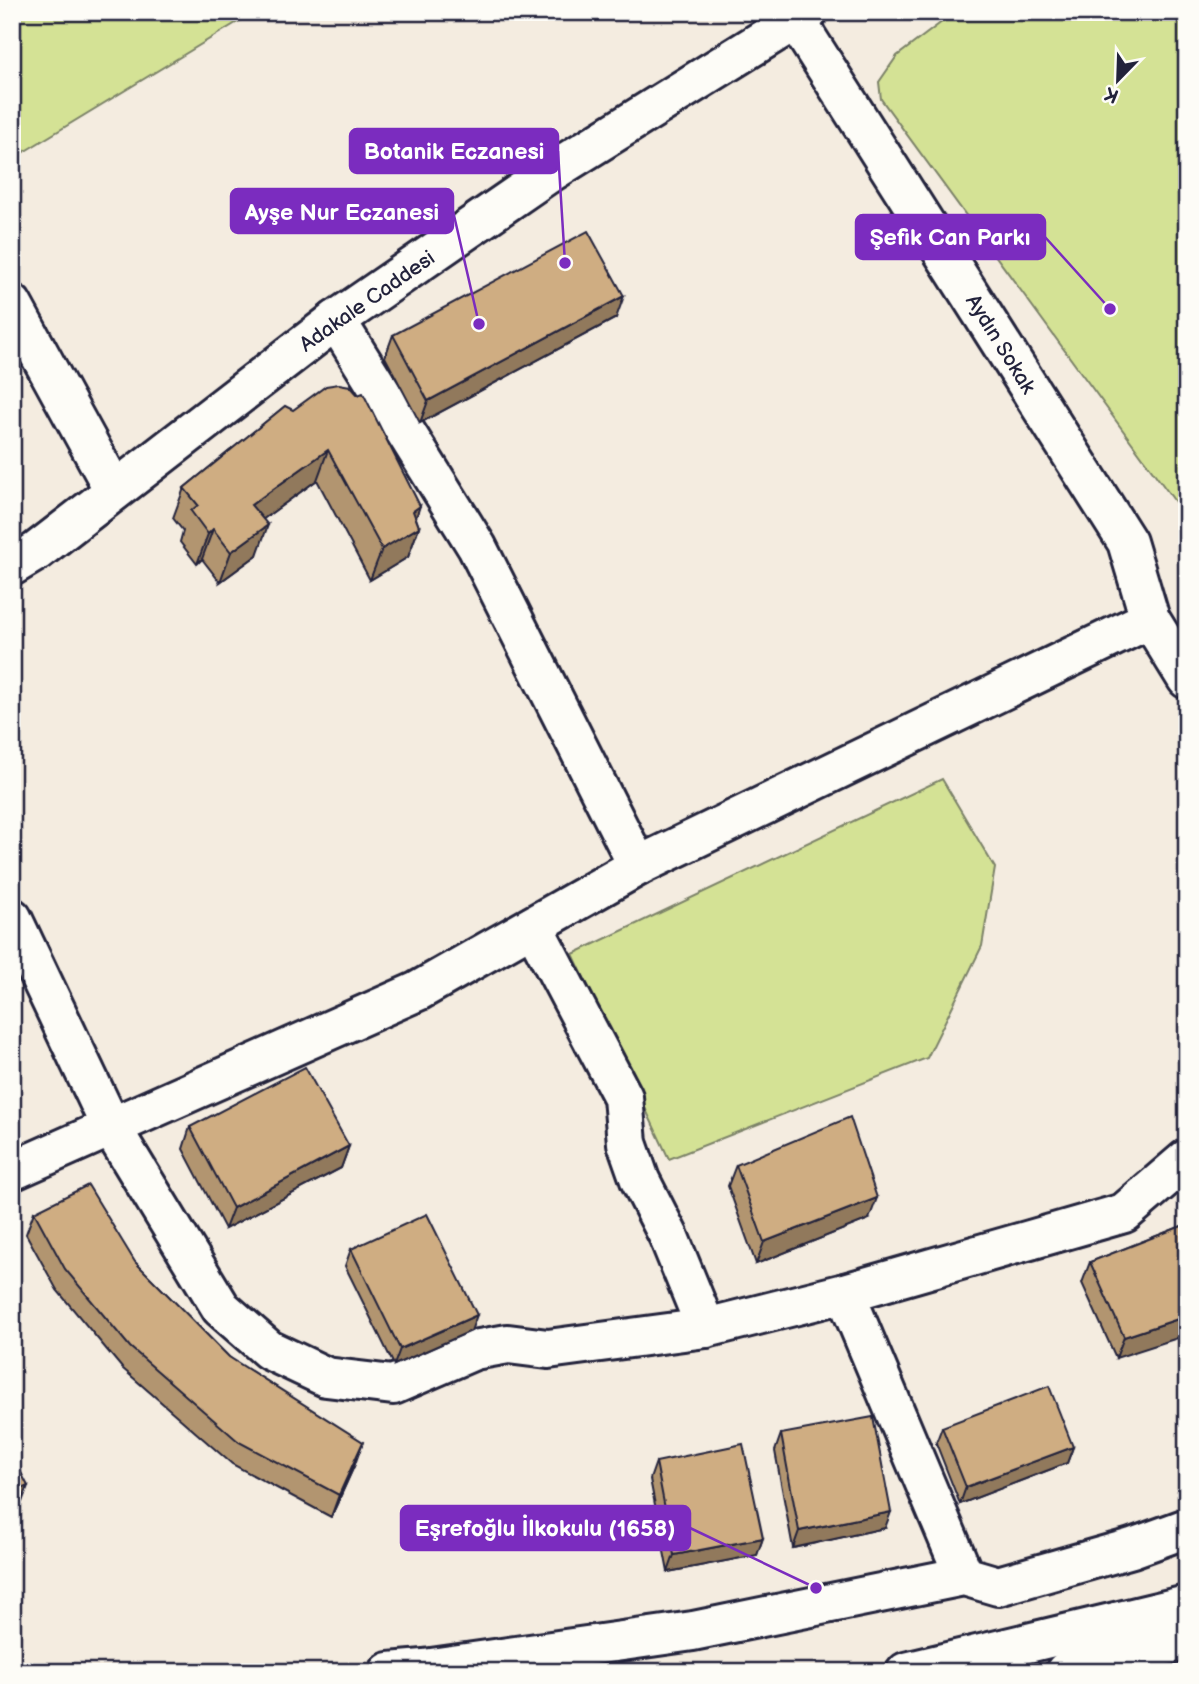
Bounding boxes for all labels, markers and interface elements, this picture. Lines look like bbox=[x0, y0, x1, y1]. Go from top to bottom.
north arrow bbox=[1084, 46, 1154, 116]
text: K bbox=[1101, 81, 1122, 107]
callout: Botanik Eczanesi bbox=[350, 129, 558, 173]
text: Botanik Eczanesi bbox=[364, 138, 544, 166]
callout: Ayşe Nur Eczanesi bbox=[231, 189, 453, 233]
text: Ayşe Nur Eczanesi bbox=[244, 199, 439, 227]
callout: Şefik Can Parkı bbox=[856, 215, 1045, 259]
text: Şefik Can Parkı bbox=[870, 224, 1030, 252]
street label: Adakale Caddesi bbox=[295, 245, 440, 357]
street label: Aydın Sokak bbox=[960, 290, 1041, 399]
callout: Eşrefoğlu İlkokulu (1658) bbox=[401, 1506, 690, 1550]
text: Eşrefoğlu İlkokulu (1658) bbox=[415, 1514, 675, 1543]

